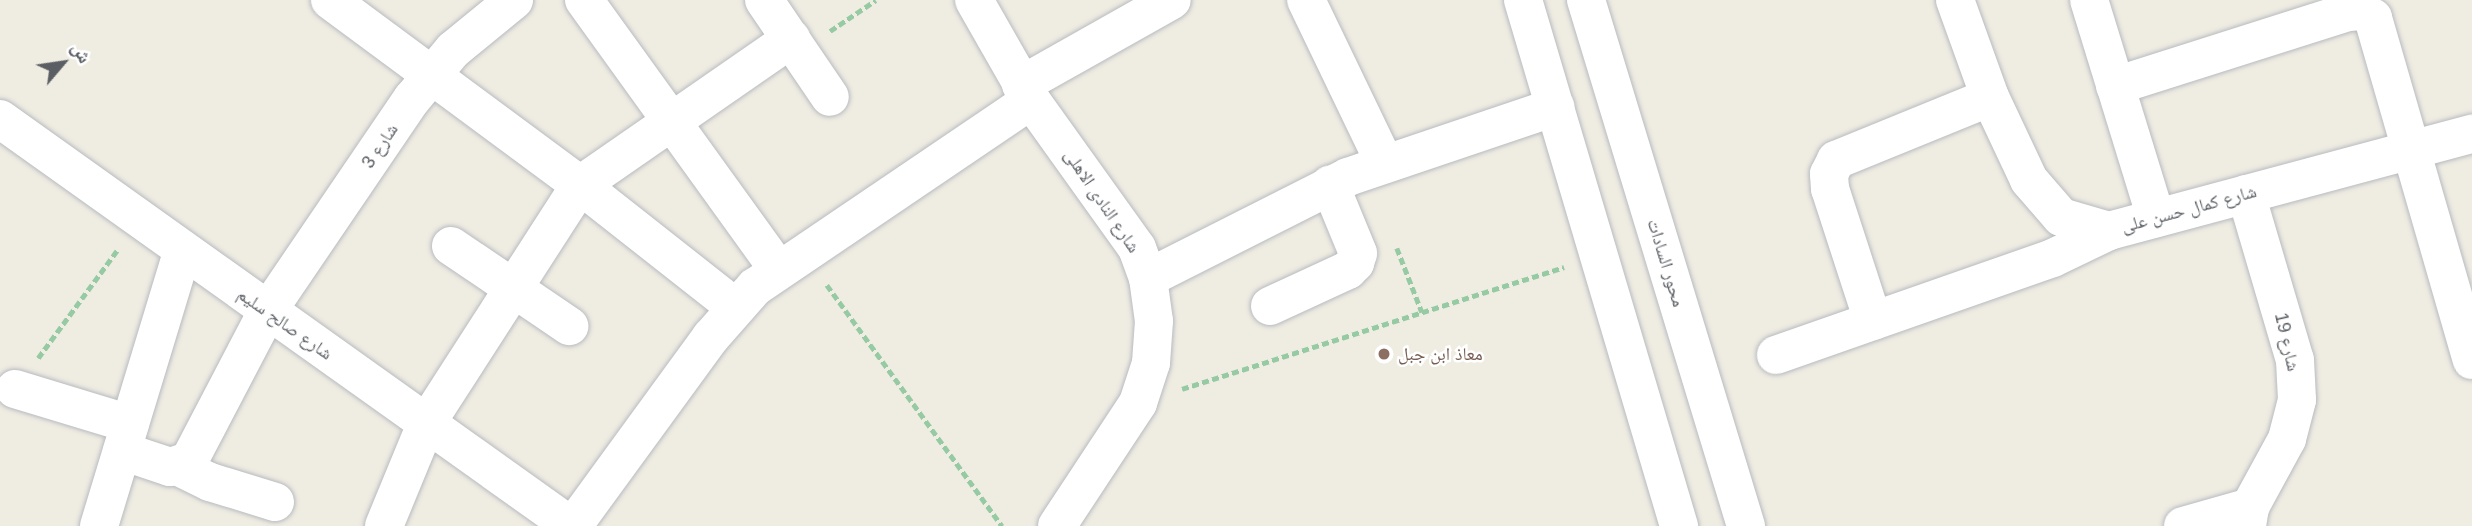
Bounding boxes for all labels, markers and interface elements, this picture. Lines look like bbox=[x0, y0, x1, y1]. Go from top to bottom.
north arrow bbox=[28, 28, 98, 98]
text: ش bbox=[68, 39, 96, 66]
street label: شارع 3 bbox=[357, 120, 403, 172]
street label: شارع النادى الاهلى bbox=[1059, 145, 1145, 257]
street label: شارع كمال حسن على bbox=[2119, 181, 2259, 237]
street label: محور السادات bbox=[1642, 216, 1690, 310]
street label: شارع صالح سليم bbox=[233, 283, 337, 365]
street label: شارع 19 bbox=[2270, 311, 2304, 373]
place label: معاذ ابن جبل bbox=[1398, 343, 1483, 365]
marker: معاذ ابن جبل bbox=[1376, 346, 1392, 362]

